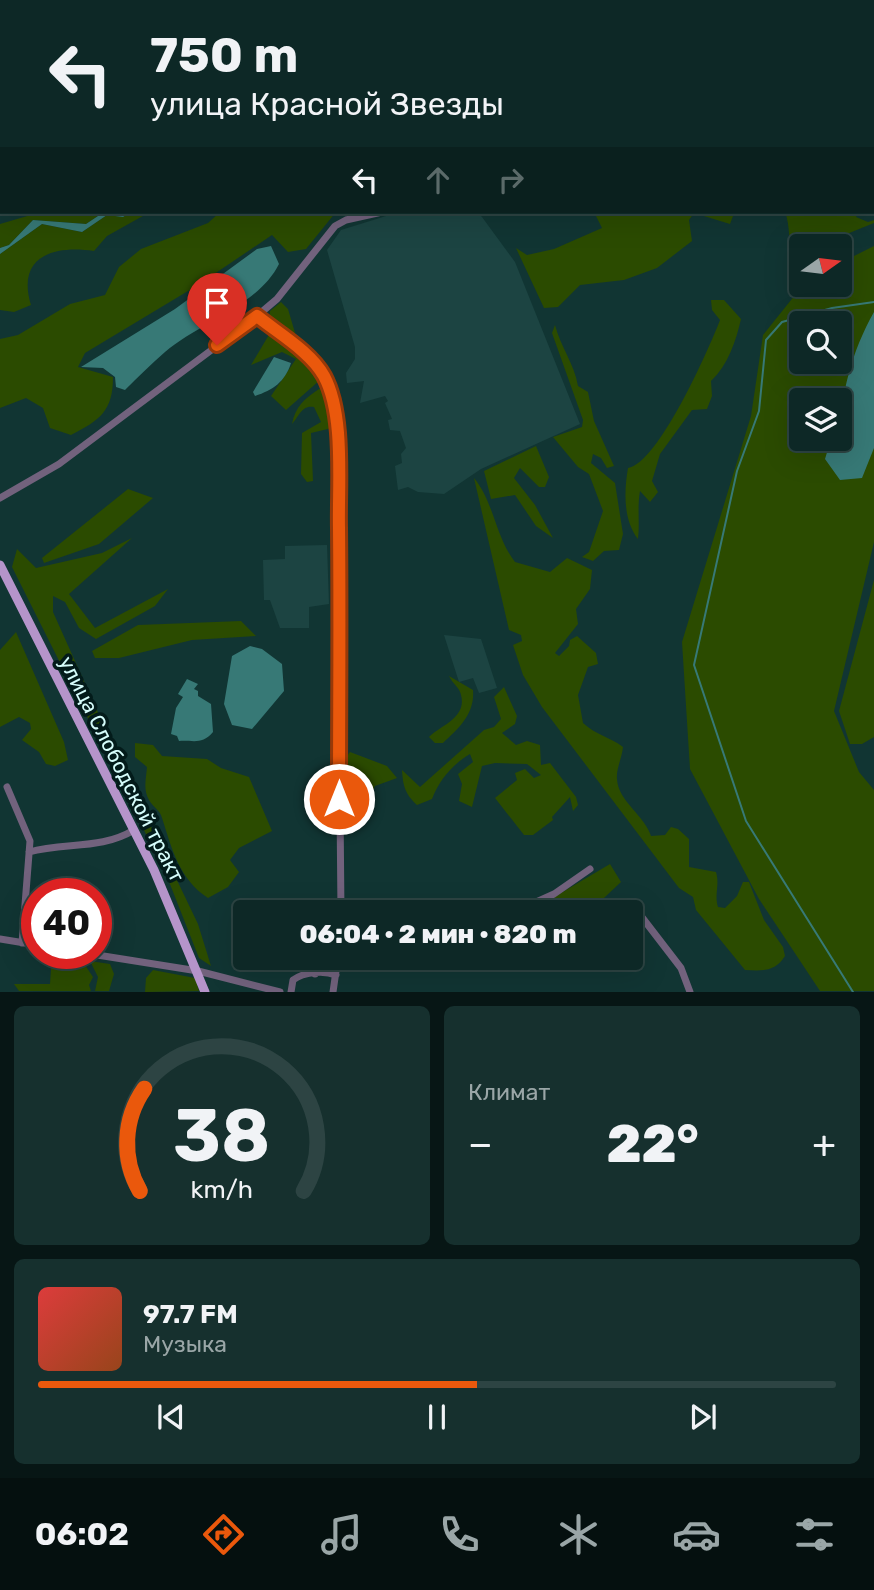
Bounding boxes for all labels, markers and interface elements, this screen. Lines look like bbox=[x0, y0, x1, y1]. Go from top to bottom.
text: 750 m bbox=[150, 26, 298, 84]
icon: left bbox=[35, 28, 126, 119]
text: улица Красной Звезды bbox=[150, 85, 504, 123]
icon: left bbox=[346, 161, 384, 199]
icon: ahead bbox=[419, 161, 457, 199]
icon: right bbox=[492, 161, 530, 199]
north arrow bbox=[789, 234, 852, 298]
map controls bbox=[789, 234, 852, 451]
pin bbox=[187, 273, 247, 345]
icon: arrive bbox=[198, 284, 236, 322]
button: search bbox=[789, 311, 852, 374]
button: layers bbox=[789, 388, 852, 451]
street label: улица Слободской тракт bbox=[54, 652, 190, 886]
position arrow bbox=[302, 762, 376, 836]
speed limit sign: 40 bbox=[21, 878, 112, 969]
text: 06:04 · 2 мин · 820 m bbox=[299, 919, 577, 950]
text: Климат bbox=[468, 1078, 550, 1106]
text: 38 bbox=[173, 1094, 271, 1180]
text: 22° bbox=[606, 1113, 699, 1175]
text: − bbox=[468, 1121, 493, 1167]
text: + bbox=[812, 1121, 836, 1167]
text: km/h bbox=[191, 1175, 253, 1204]
text: 97.7 FM bbox=[143, 1299, 238, 1330]
text: Музыка bbox=[143, 1330, 227, 1358]
icon: previous bbox=[152, 1398, 190, 1436]
icon: pause bbox=[418, 1398, 456, 1436]
icon: next bbox=[684, 1398, 722, 1436]
icon: directions bbox=[199, 1510, 248, 1559]
icon: music bbox=[317, 1510, 366, 1559]
icon: phone bbox=[435, 1510, 484, 1559]
icon: climate bbox=[554, 1510, 603, 1559]
icon: car bbox=[672, 1510, 721, 1559]
icon: filters bbox=[790, 1510, 839, 1559]
text: 06:02 bbox=[35, 1515, 129, 1553]

